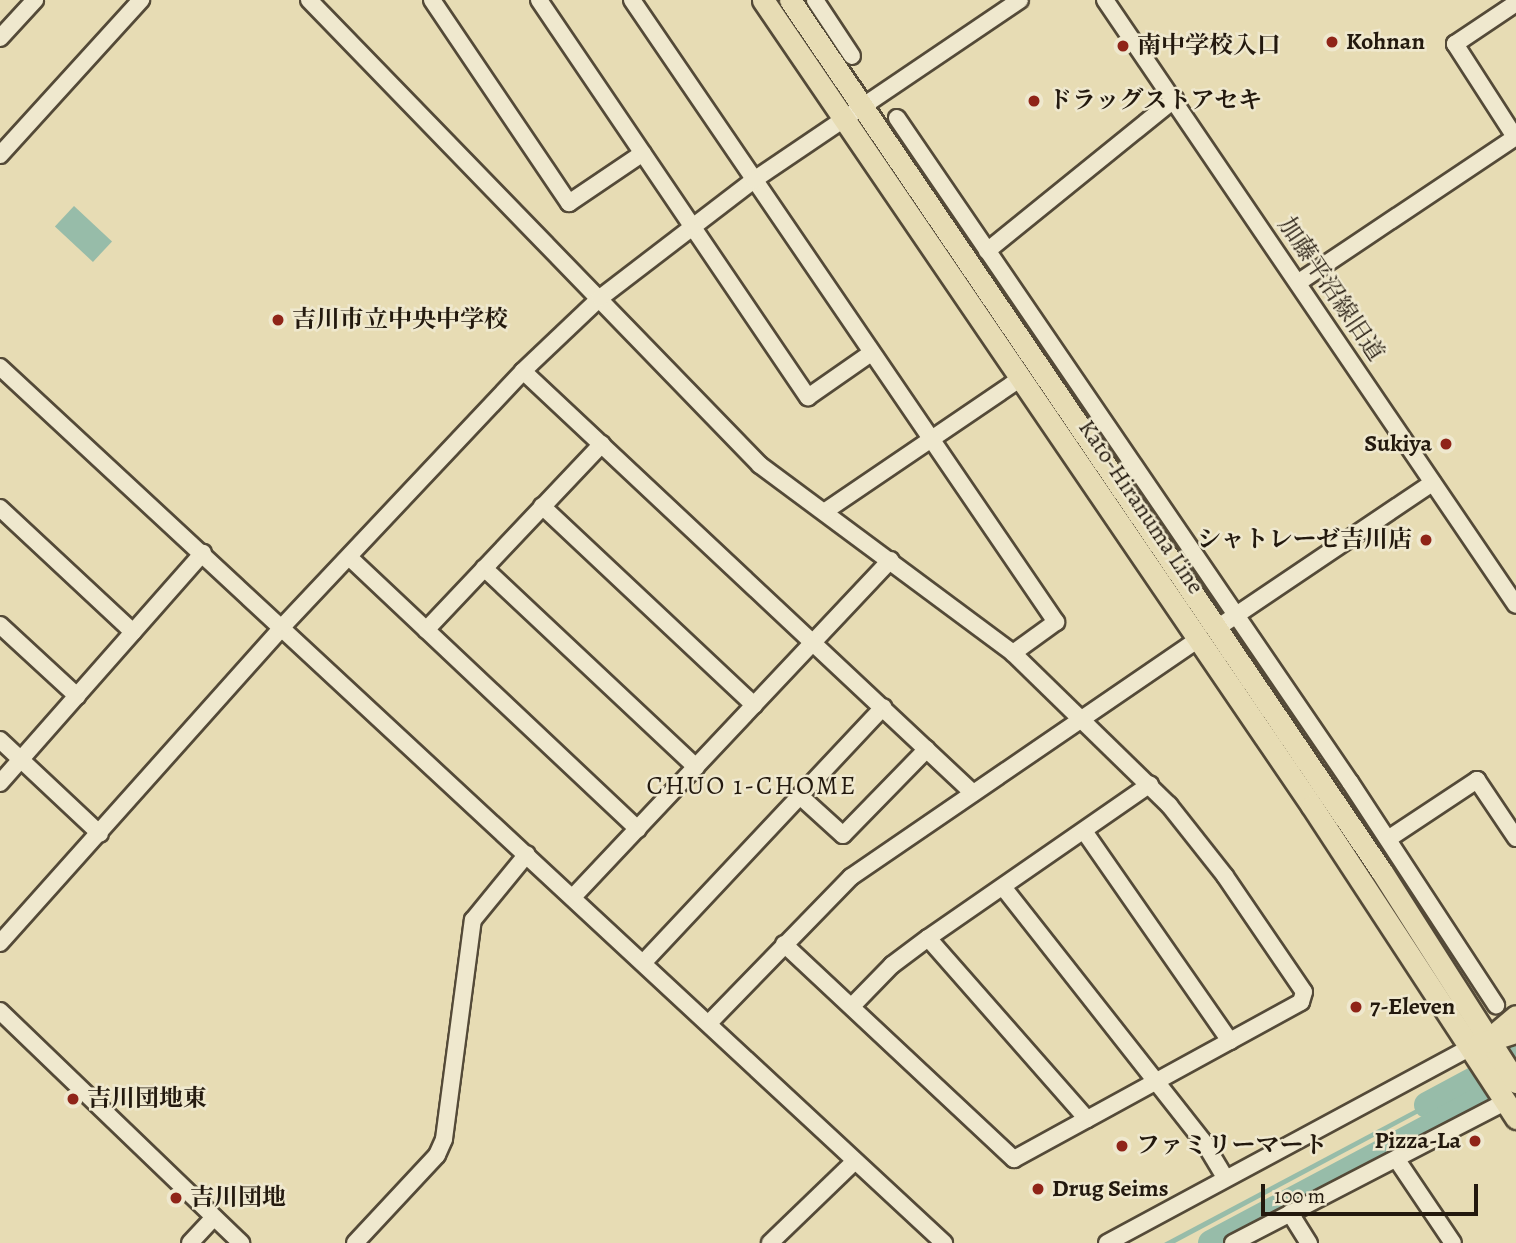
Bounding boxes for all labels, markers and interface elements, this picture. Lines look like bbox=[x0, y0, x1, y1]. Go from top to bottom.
place label: Kohnan bbox=[1346, 28, 1425, 56]
place label: 南中学校入口 bbox=[1137, 32, 1281, 60]
marker: Kohnan bbox=[1324, 34, 1340, 50]
marker: 南中学校入口 bbox=[1115, 38, 1131, 54]
place label: ドラッグストアセキ bbox=[1048, 87, 1264, 115]
marker: ドラッグストアセキ bbox=[1026, 93, 1042, 109]
street label: 加藤平沼線旧道 bbox=[1272, 211, 1390, 367]
place label: 吉川市立中央中学校 bbox=[292, 306, 508, 334]
marker: 吉川市立中央中学校 bbox=[270, 312, 286, 328]
street label: Kato-Hiranuma Line bbox=[1072, 414, 1210, 600]
place label: Sukiya bbox=[1364, 430, 1432, 458]
marker: Sukiya bbox=[1438, 436, 1454, 452]
place label: シャトレーゼ吉川店 bbox=[1196, 526, 1412, 554]
marker: シャトレーゼ吉川店 bbox=[1418, 532, 1434, 548]
district label: CHUO 1-CHOME bbox=[648, 770, 856, 802]
place label: 7-Eleven bbox=[1370, 993, 1455, 1021]
marker: 7-Eleven bbox=[1348, 999, 1364, 1015]
place label: 吉川団地東 bbox=[87, 1085, 207, 1113]
marker: 吉川団地東 bbox=[65, 1091, 81, 1107]
place label: Pizza-La bbox=[1375, 1127, 1461, 1155]
place label: ファミリーマート bbox=[1136, 1132, 1328, 1160]
marker: Pizza-La bbox=[1467, 1133, 1483, 1149]
marker: ファミリーマート bbox=[1114, 1138, 1130, 1154]
scale bar bbox=[1264, 1170, 1481, 1214]
place label: Drug Seims bbox=[1052, 1175, 1168, 1203]
marker: Drug Seims bbox=[1030, 1181, 1046, 1197]
text: 100 m bbox=[1274, 1182, 1325, 1210]
place label: 吉川団地 bbox=[190, 1184, 286, 1212]
marker: 吉川団地 bbox=[168, 1190, 184, 1206]

